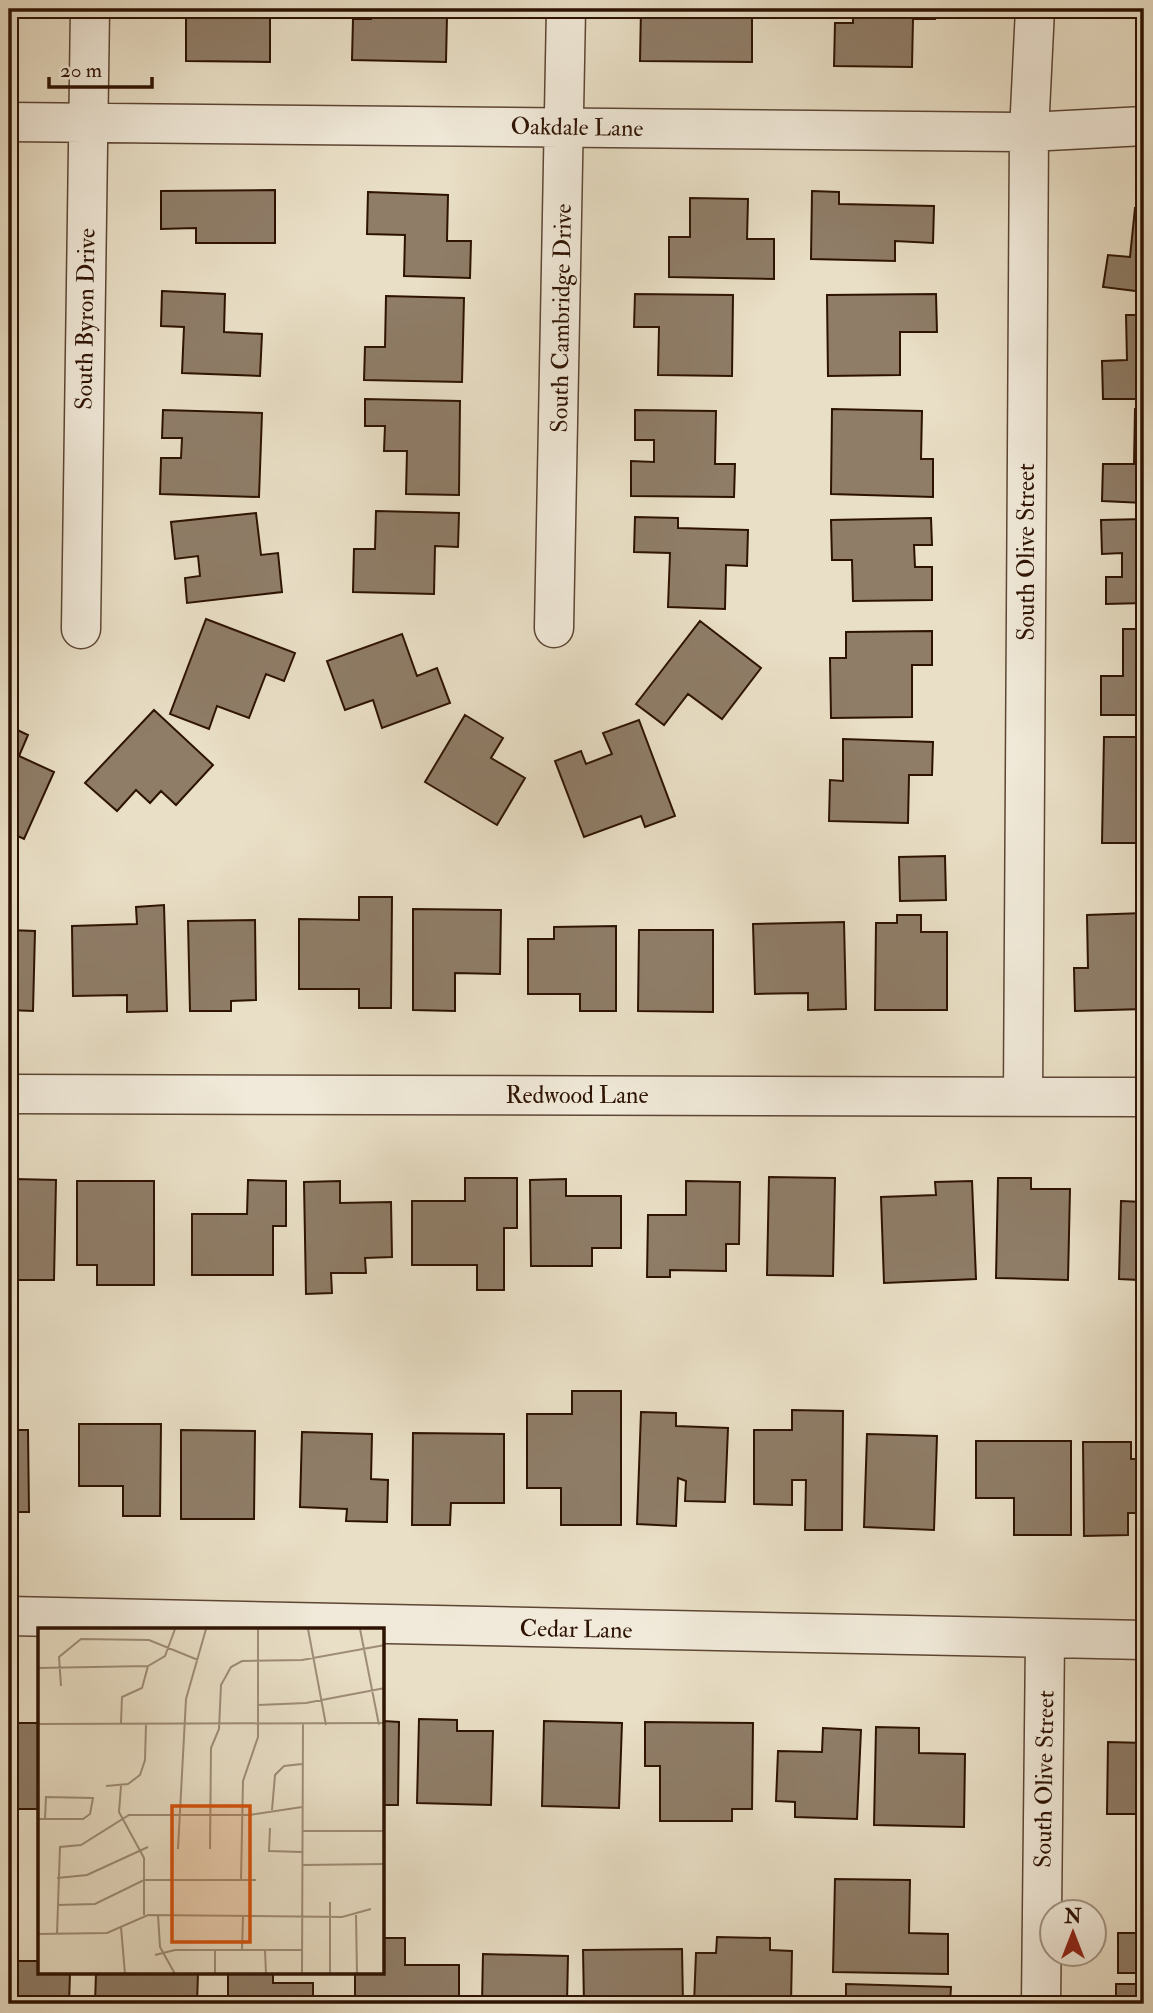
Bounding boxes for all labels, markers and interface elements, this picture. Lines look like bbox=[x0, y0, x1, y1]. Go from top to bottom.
scale bar bbox=[49, 46, 152, 90]
text: 20 m bbox=[60, 57, 102, 84]
street label: Oakdale Lane bbox=[510, 111, 644, 144]
street label: South Cambridge Drive bbox=[544, 203, 579, 433]
street label: South Byron Drive bbox=[68, 228, 103, 410]
street label: South Olive Street bbox=[1011, 463, 1042, 641]
street label: Redwood Lane bbox=[505, 1080, 649, 1111]
street label: Cedar Lane bbox=[519, 1613, 633, 1646]
inset map bbox=[38, 1628, 385, 1974]
street label: South Olive Street bbox=[1027, 1690, 1062, 1868]
north arrow bbox=[1038, 1898, 1108, 1968]
text: N bbox=[1063, 1905, 1082, 1929]

